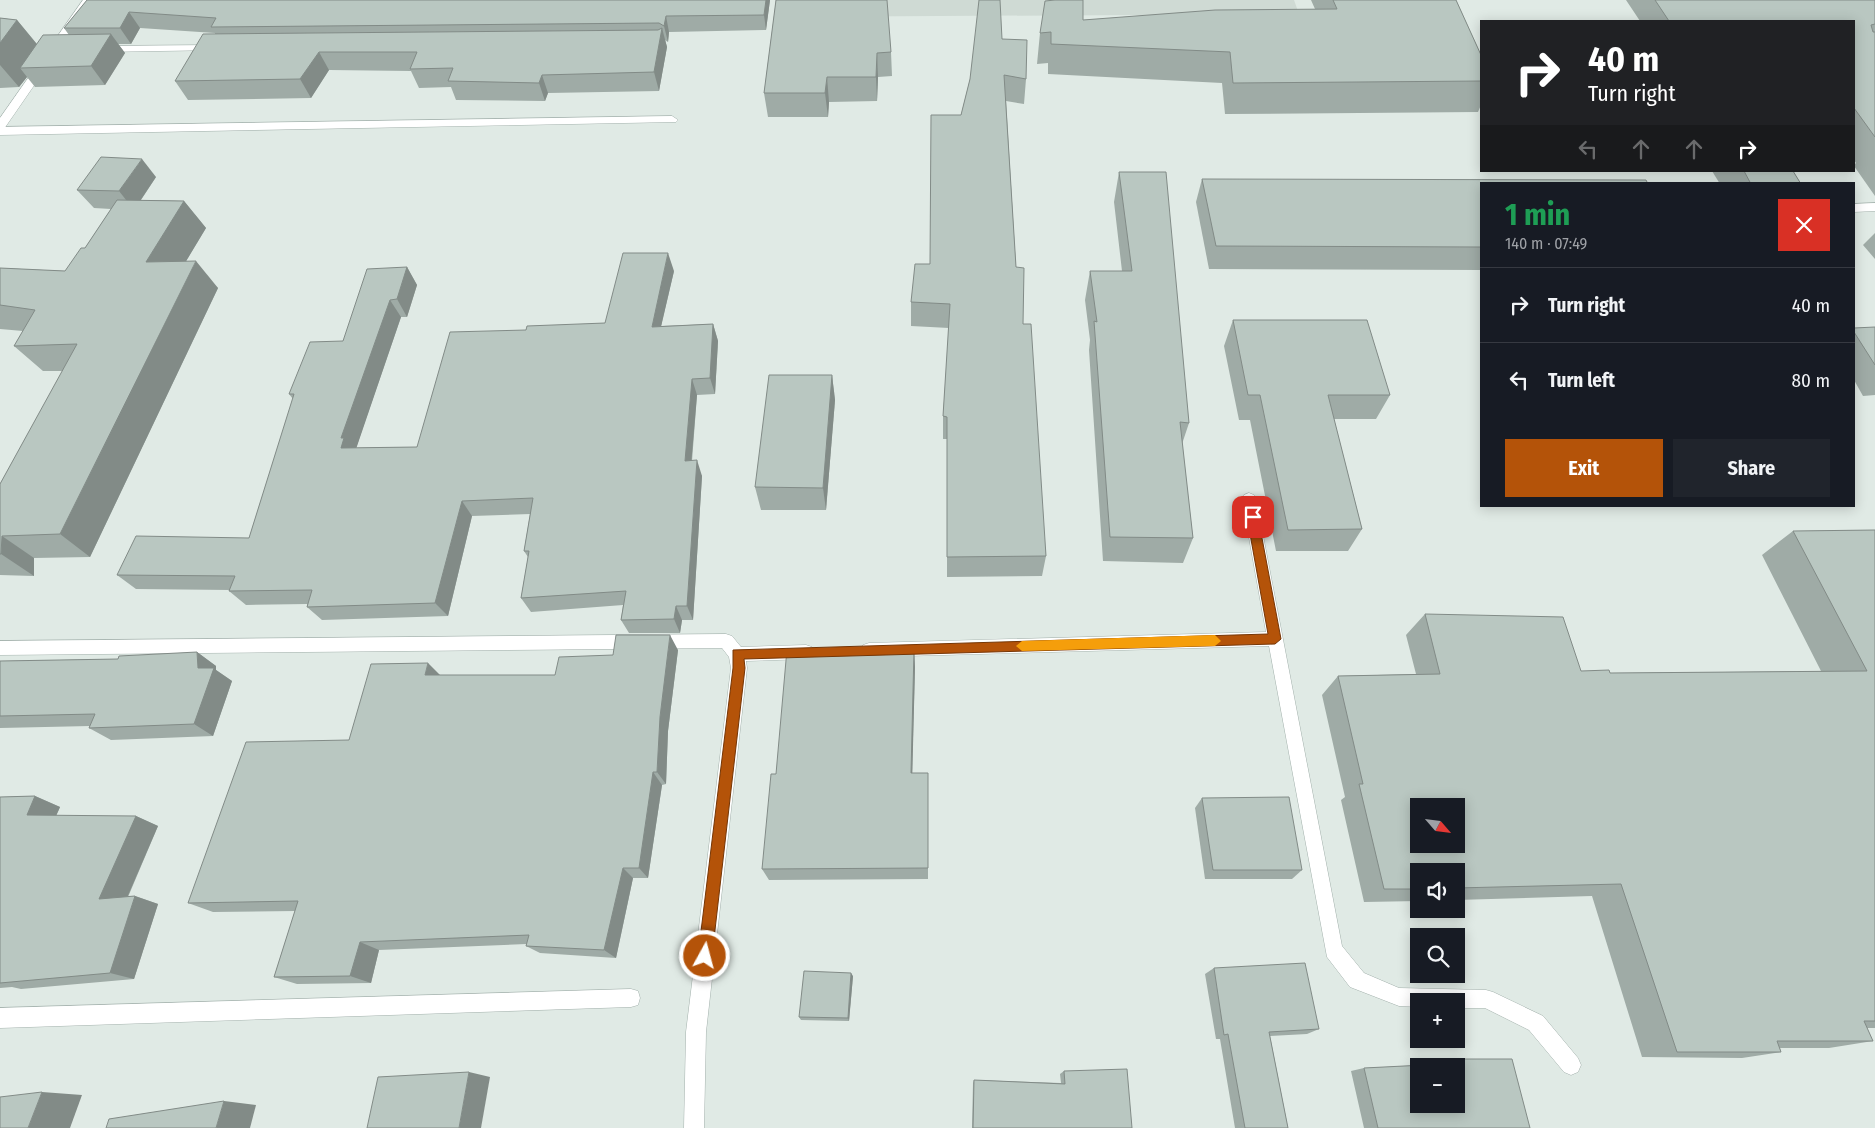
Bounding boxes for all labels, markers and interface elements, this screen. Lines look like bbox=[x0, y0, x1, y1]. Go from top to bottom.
text: 40 m bbox=[1588, 38, 1659, 80]
icon: right bbox=[1505, 40, 1570, 105]
text: Turn right bbox=[1588, 80, 1676, 107]
icon: left bbox=[1574, 135, 1602, 163]
icon: ahead bbox=[1627, 135, 1655, 163]
icon: ahead bbox=[1680, 135, 1708, 163]
icon: right bbox=[1733, 135, 1761, 163]
text: 1 min bbox=[1505, 197, 1570, 233]
button: close bbox=[1778, 199, 1830, 251]
text: 140 m · 07:49 bbox=[1505, 234, 1587, 253]
icon: right bbox=[1505, 291, 1533, 319]
text: Turn right bbox=[1548, 294, 1625, 317]
text: 40 m bbox=[1792, 294, 1830, 317]
icon: left bbox=[1505, 366, 1533, 394]
text: Turn left bbox=[1548, 369, 1615, 392]
text: 80 m bbox=[1792, 369, 1830, 392]
button: Exit bbox=[1505, 439, 1663, 497]
button: Share bbox=[1673, 439, 1830, 497]
pin bbox=[1232, 496, 1274, 538]
icon: arrive bbox=[1239, 503, 1267, 531]
north arrow bbox=[1410, 798, 1465, 852]
map controls bbox=[1410, 798, 1465, 1113]
button: sound bbox=[1410, 863, 1465, 918]
button: search bbox=[1410, 928, 1465, 983]
position arrow bbox=[678, 929, 730, 981]
button: + bbox=[1410, 993, 1465, 1048]
button: − bbox=[1410, 1058, 1465, 1113]

